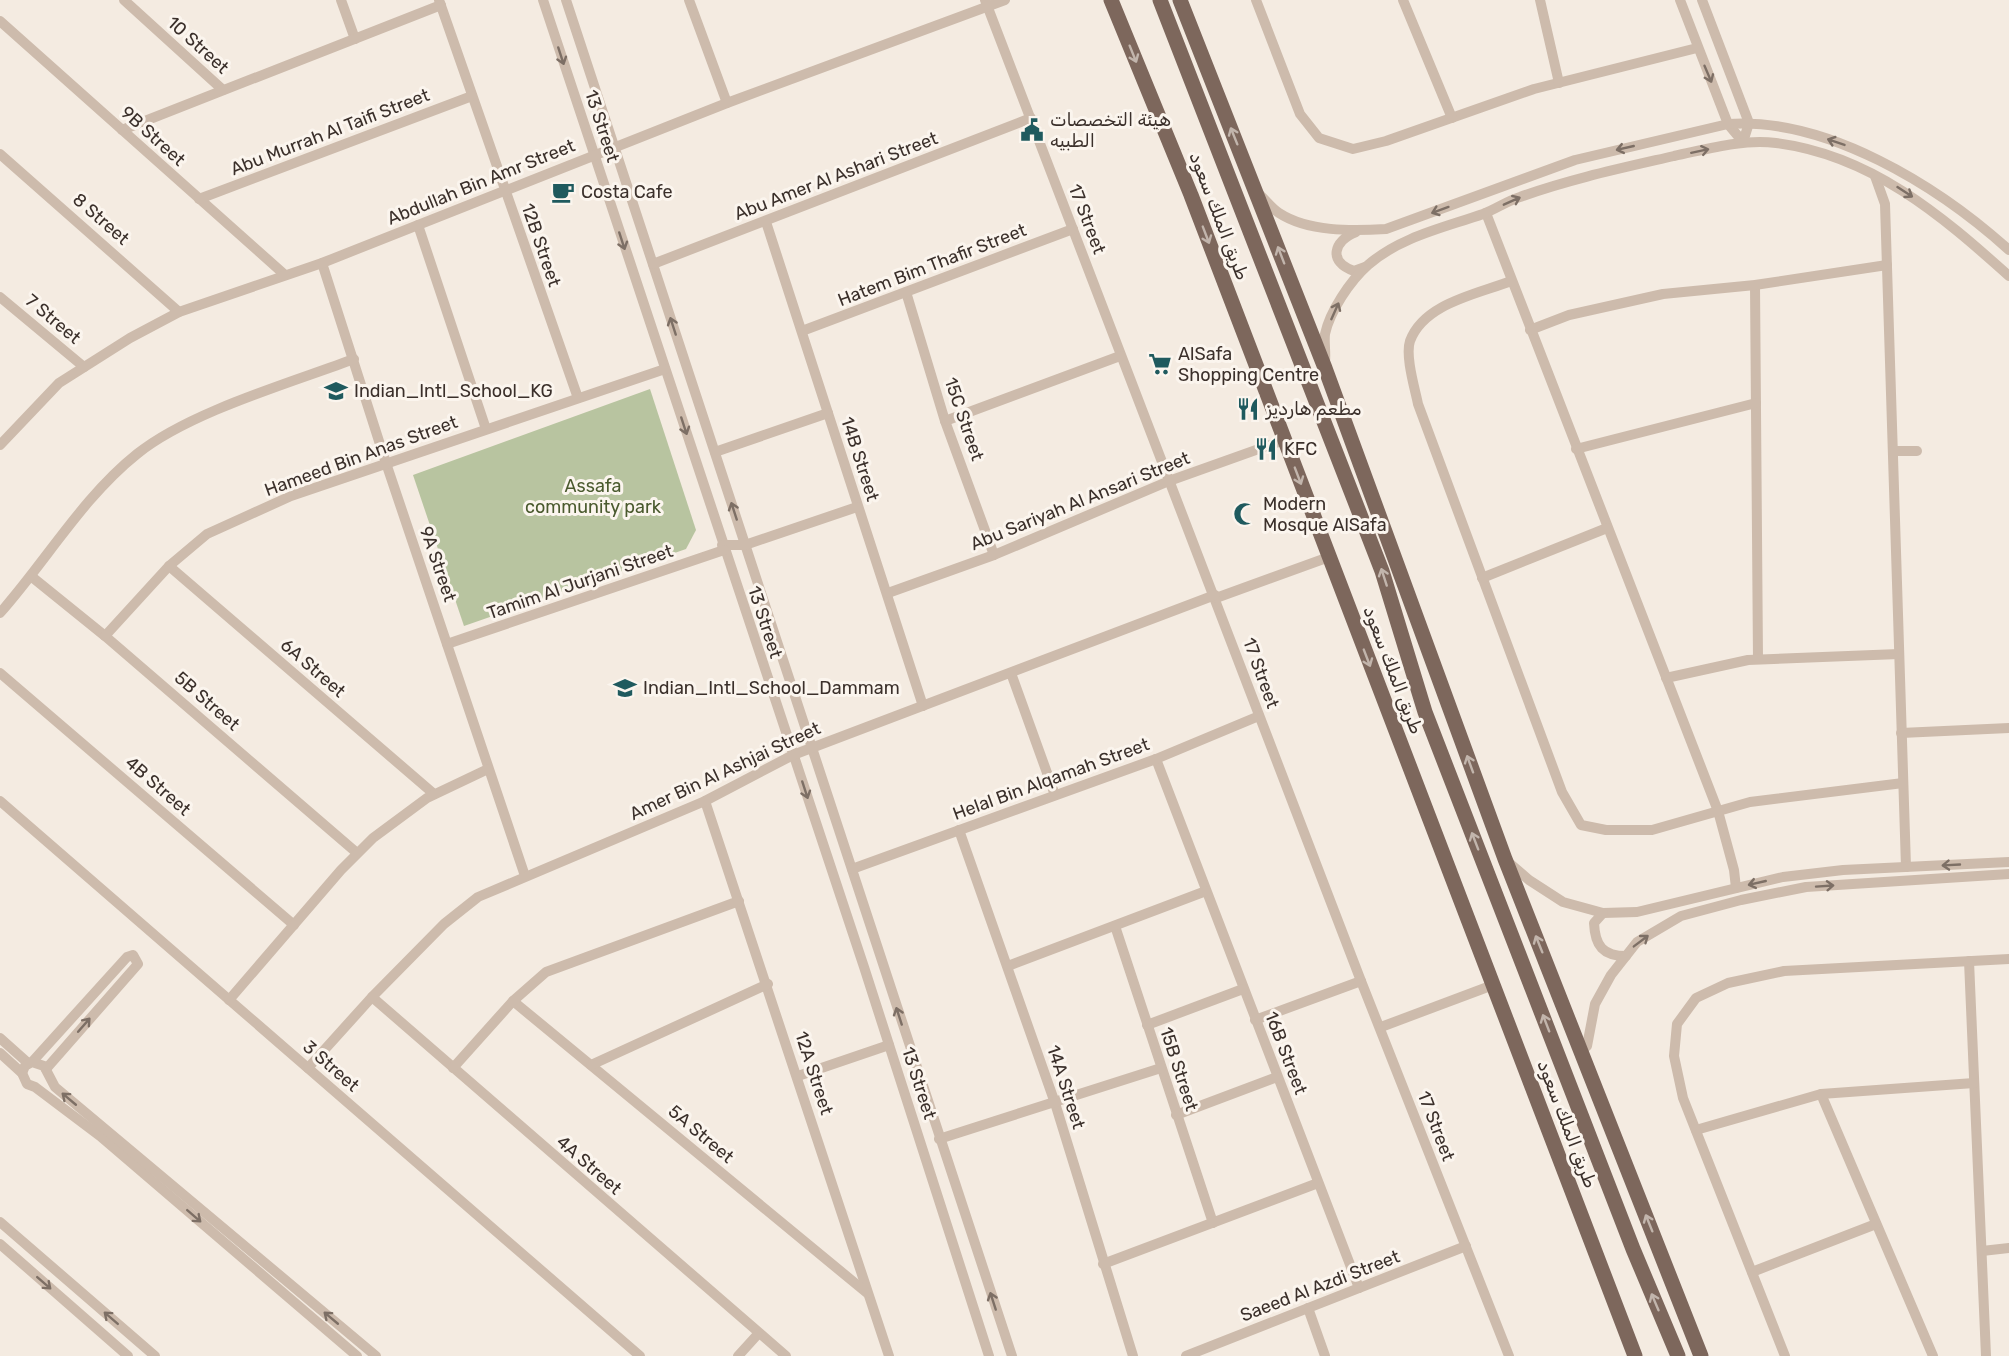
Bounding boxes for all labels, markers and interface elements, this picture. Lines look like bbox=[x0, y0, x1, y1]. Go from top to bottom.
street label: 10 Street bbox=[163, 12, 233, 78]
one-way arrow bbox=[1128, 44, 1139, 63]
one-way arrow bbox=[557, 46, 568, 65]
one-way arrow bbox=[1703, 65, 1714, 83]
street label: Abu Murrah Al Taifi Street bbox=[227, 84, 433, 180]
street label: 13 Street bbox=[580, 87, 624, 165]
street label: 9B Street bbox=[116, 101, 190, 171]
place label: هيئة التخصصات الطبيه bbox=[1050, 109, 1171, 152]
public building icon: هيئة التخصصات الطبيه bbox=[1019, 117, 1045, 143]
street label: Abu Amer Al Ashari Street bbox=[731, 127, 941, 225]
one-way arrow bbox=[1228, 127, 1239, 145]
street label: Abdullah Bin Amr Street bbox=[384, 134, 578, 230]
one-way arrow bbox=[1827, 136, 1845, 147]
one-way arrow bbox=[1616, 143, 1635, 155]
one-way arrow bbox=[1691, 144, 1710, 156]
street label: طريق الملك سعود bbox=[1184, 149, 1254, 283]
cafe icon: Costa Cafe bbox=[550, 179, 576, 205]
place label: Costa Cafe bbox=[581, 181, 673, 203]
street label: 17 Street bbox=[1064, 181, 1110, 257]
one-way arrow bbox=[1896, 187, 1913, 199]
street label: 8 Street bbox=[68, 188, 134, 250]
one-way arrow bbox=[1503, 194, 1521, 206]
street label: 12B Street bbox=[516, 200, 566, 290]
one-way arrow bbox=[1431, 205, 1450, 216]
street label: Hatem Bim Thafir Street bbox=[835, 219, 1029, 311]
one-way arrow bbox=[1201, 225, 1212, 244]
one-way arrow bbox=[618, 231, 629, 250]
one-way arrow bbox=[1274, 246, 1285, 264]
street label: 7 Street bbox=[21, 289, 85, 349]
one-way arrow bbox=[1330, 303, 1341, 321]
one-way arrow bbox=[667, 317, 678, 336]
place label: AlSafa Shopping Centre bbox=[1178, 343, 1319, 386]
supermarket icon: AlSafa Shopping Centre bbox=[1147, 351, 1173, 377]
street label: 15C Street bbox=[939, 374, 989, 464]
school or university icon: Indian_Intl_School_KG bbox=[323, 378, 349, 404]
place label: Indian_Intl_School_KG bbox=[354, 380, 553, 402]
restaurant icon: مطعم هارديز bbox=[1235, 396, 1261, 422]
place label: مطعم هارديز bbox=[1265, 398, 1361, 421]
street label: Hameed Bin Anas Street bbox=[261, 411, 461, 501]
street label: 14B Street bbox=[836, 414, 884, 504]
one-way arrow bbox=[679, 416, 690, 435]
restaurant icon: KFC bbox=[1253, 436, 1279, 462]
place label: KFC bbox=[1284, 438, 1317, 460]
street label: Abu Sariyah Al Ansari Street bbox=[967, 447, 1193, 555]
one-way arrow bbox=[1293, 466, 1304, 485]
park label: Assafa community park bbox=[525, 475, 662, 518]
place label: Modern Mosque AlSafa bbox=[1263, 493, 1387, 536]
mosque icon: Modern Mosque AlSafa bbox=[1232, 501, 1258, 527]
one-way arrow bbox=[728, 502, 739, 521]
street label: 9A Street bbox=[415, 524, 461, 604]
street label: Tamim Al Jurjani Street bbox=[484, 540, 676, 624]
one-way arrow bbox=[1378, 568, 1389, 587]
street label: 13 Street bbox=[743, 583, 787, 661]
street label: طريق الملك سعود bbox=[1358, 603, 1428, 737]
street label: 6A Street bbox=[276, 634, 350, 702]
street label: 17 Street bbox=[1238, 635, 1284, 711]
one-way arrow bbox=[1363, 648, 1374, 667]
street label: 5B Street bbox=[170, 667, 244, 735]
school or university icon: Indian_Intl_School_Dammam bbox=[612, 675, 638, 701]
place label: Indian_Intl_School_Dammam bbox=[643, 677, 900, 699]
street label: Amer Bin Al Ashjai Street bbox=[626, 717, 824, 825]
street label: Helal Bin Alqamah Street bbox=[950, 733, 1152, 825]
street label: 4B Street bbox=[121, 752, 195, 820]
one-way arrow bbox=[1464, 756, 1475, 774]
one-way arrow bbox=[800, 780, 811, 799]
one-way arrow bbox=[1469, 832, 1480, 851]
one-way arrow bbox=[1941, 859, 1961, 870]
one-way arrow bbox=[1747, 877, 1766, 889]
one-way arrow bbox=[1815, 880, 1835, 891]
one-way arrow bbox=[1633, 935, 1649, 948]
one-way arrow bbox=[1532, 936, 1543, 954]
one-way arrow bbox=[893, 1007, 904, 1026]
street label: 16B Street bbox=[1260, 1008, 1312, 1098]
one-way arrow bbox=[1539, 1014, 1550, 1033]
one-way arrow bbox=[77, 1018, 91, 1033]
street label: 15B Street bbox=[1155, 1024, 1203, 1114]
street label: 12A Street bbox=[790, 1029, 838, 1117]
street label: 3 Street bbox=[298, 1036, 364, 1096]
street label: 14A Street bbox=[1042, 1042, 1090, 1132]
street label: 13 Street bbox=[897, 1044, 941, 1122]
street label: طريق الملك سعود bbox=[1532, 1057, 1602, 1191]
street label: 17 Street bbox=[1413, 1088, 1459, 1164]
one-way arrow bbox=[62, 1092, 77, 1106]
street label: 5A Street bbox=[664, 1100, 738, 1168]
street label: 4A Street bbox=[552, 1131, 626, 1199]
one-way arrow bbox=[186, 1209, 201, 1223]
one-way arrow bbox=[1643, 1215, 1654, 1233]
street label: Saeed Al Azdi Street bbox=[1237, 1245, 1403, 1327]
one-way arrow bbox=[36, 1276, 51, 1290]
one-way arrow bbox=[987, 1292, 998, 1310]
one-way arrow bbox=[1649, 1293, 1660, 1312]
one-way arrow bbox=[104, 1311, 119, 1325]
one-way arrow bbox=[324, 1311, 339, 1325]

